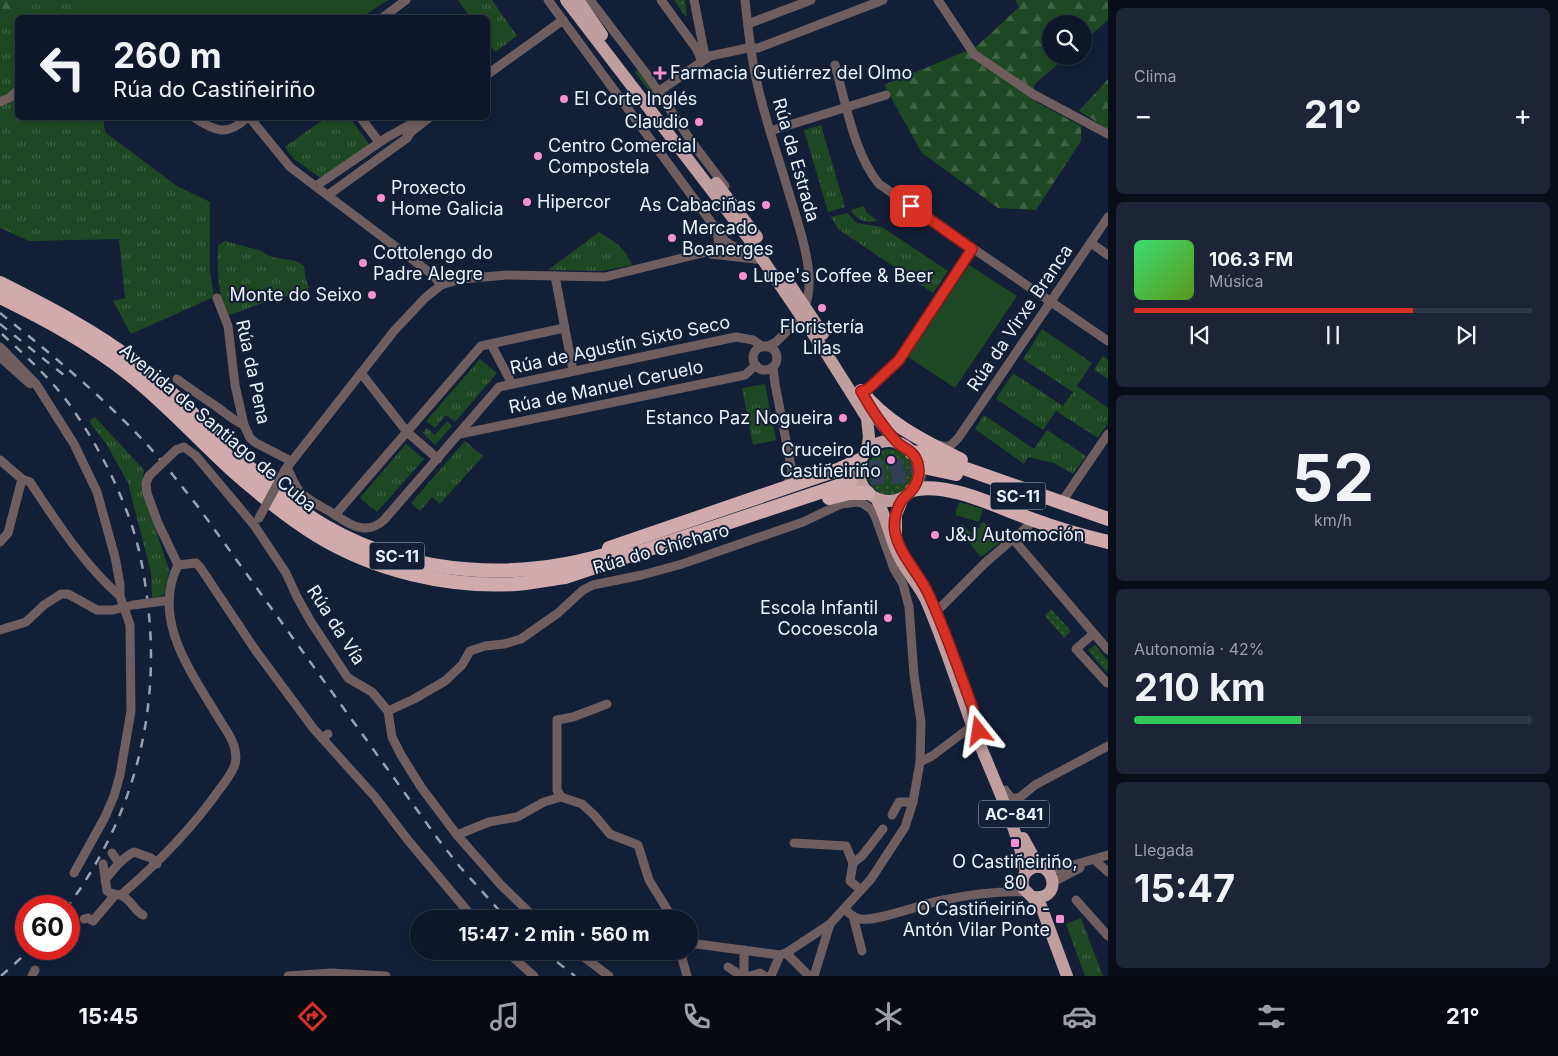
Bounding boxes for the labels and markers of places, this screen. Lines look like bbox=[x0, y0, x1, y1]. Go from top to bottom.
place label: Farmacia Gutiérrez del Olmo bbox=[670, 62, 912, 83]
marker: Farmacia Gutiérrez del Olmo bbox=[654, 67, 666, 79]
place label: El Corte Inglés bbox=[574, 88, 697, 109]
marker: El Corte Inglés bbox=[558, 93, 570, 105]
place label: Claudio bbox=[625, 111, 689, 132]
marker: Claudio bbox=[693, 116, 705, 128]
place label: Centro Comercial Compostela bbox=[548, 135, 696, 177]
marker: Centro Comercial Compostela bbox=[532, 150, 544, 162]
place label: Proxecto Home Galicia bbox=[391, 177, 504, 219]
pin bbox=[890, 185, 932, 227]
place label: Hipercor bbox=[537, 191, 611, 212]
marker: Proxecto Home Galicia bbox=[375, 192, 387, 204]
place label: As Cabaciñas bbox=[640, 194, 756, 215]
marker: Hipercor bbox=[521, 196, 533, 208]
marker: As Cabaciñas bbox=[760, 199, 772, 211]
place label: Mercado Boanerges bbox=[682, 217, 774, 259]
marker: Mercado Boanerges bbox=[666, 232, 678, 244]
place label: Cottolengo do Padre Alegre bbox=[373, 242, 493, 284]
marker: Cottolengo do Padre Alegre bbox=[357, 257, 369, 269]
place label: Lupe's Coffee & Beer bbox=[753, 265, 934, 286]
marker: Lupe's Coffee & Beer bbox=[737, 270, 749, 282]
place label: Monte do Seixo bbox=[230, 284, 362, 305]
marker: Monte do Seixo bbox=[366, 289, 378, 301]
marker: Floristería Lilas bbox=[816, 302, 828, 314]
place label: Floristería Lilas bbox=[780, 316, 864, 358]
place label: Estanco Paz Nogueira bbox=[645, 407, 833, 428]
marker: Estanco Paz Nogueira bbox=[837, 412, 849, 424]
place label: Cruceiro do Castiñeiriño bbox=[780, 439, 881, 481]
marker: Cruceiro do Castiñeiriño bbox=[885, 454, 897, 466]
place label: J&J Automoción bbox=[945, 524, 1084, 545]
marker: J&J Automoción bbox=[929, 529, 941, 541]
place label: Escola Infantil Cocoescola bbox=[760, 597, 878, 639]
marker: Escola Infantil Cocoescola bbox=[882, 612, 894, 624]
marker: O Castiñeiriño, 80 bbox=[1009, 837, 1021, 849]
place label: O Castiñeiriño, 80 bbox=[952, 851, 1078, 893]
place label: O Castiñeiriño - Antón Vilar Ponte bbox=[903, 898, 1050, 940]
marker: O Castiñeiriño - Antón Vilar Ponte bbox=[1054, 913, 1066, 925]

